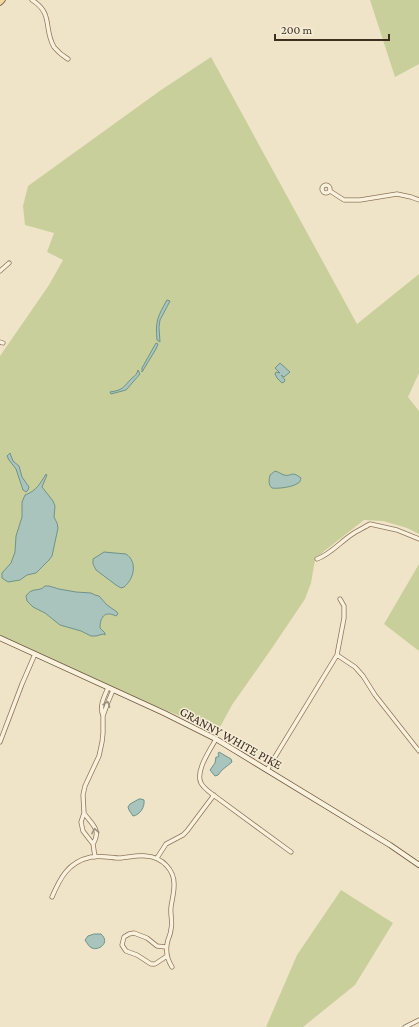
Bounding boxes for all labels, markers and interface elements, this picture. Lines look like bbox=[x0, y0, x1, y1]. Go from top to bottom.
scale bar bbox=[275, 16, 389, 42]
text: 200 m bbox=[281, 23, 313, 37]
one-way arrow bbox=[103, 701, 111, 708]
street label: GRANNY WHITE PIKE bbox=[177, 704, 285, 772]
one-way arrow bbox=[91, 828, 99, 834]

